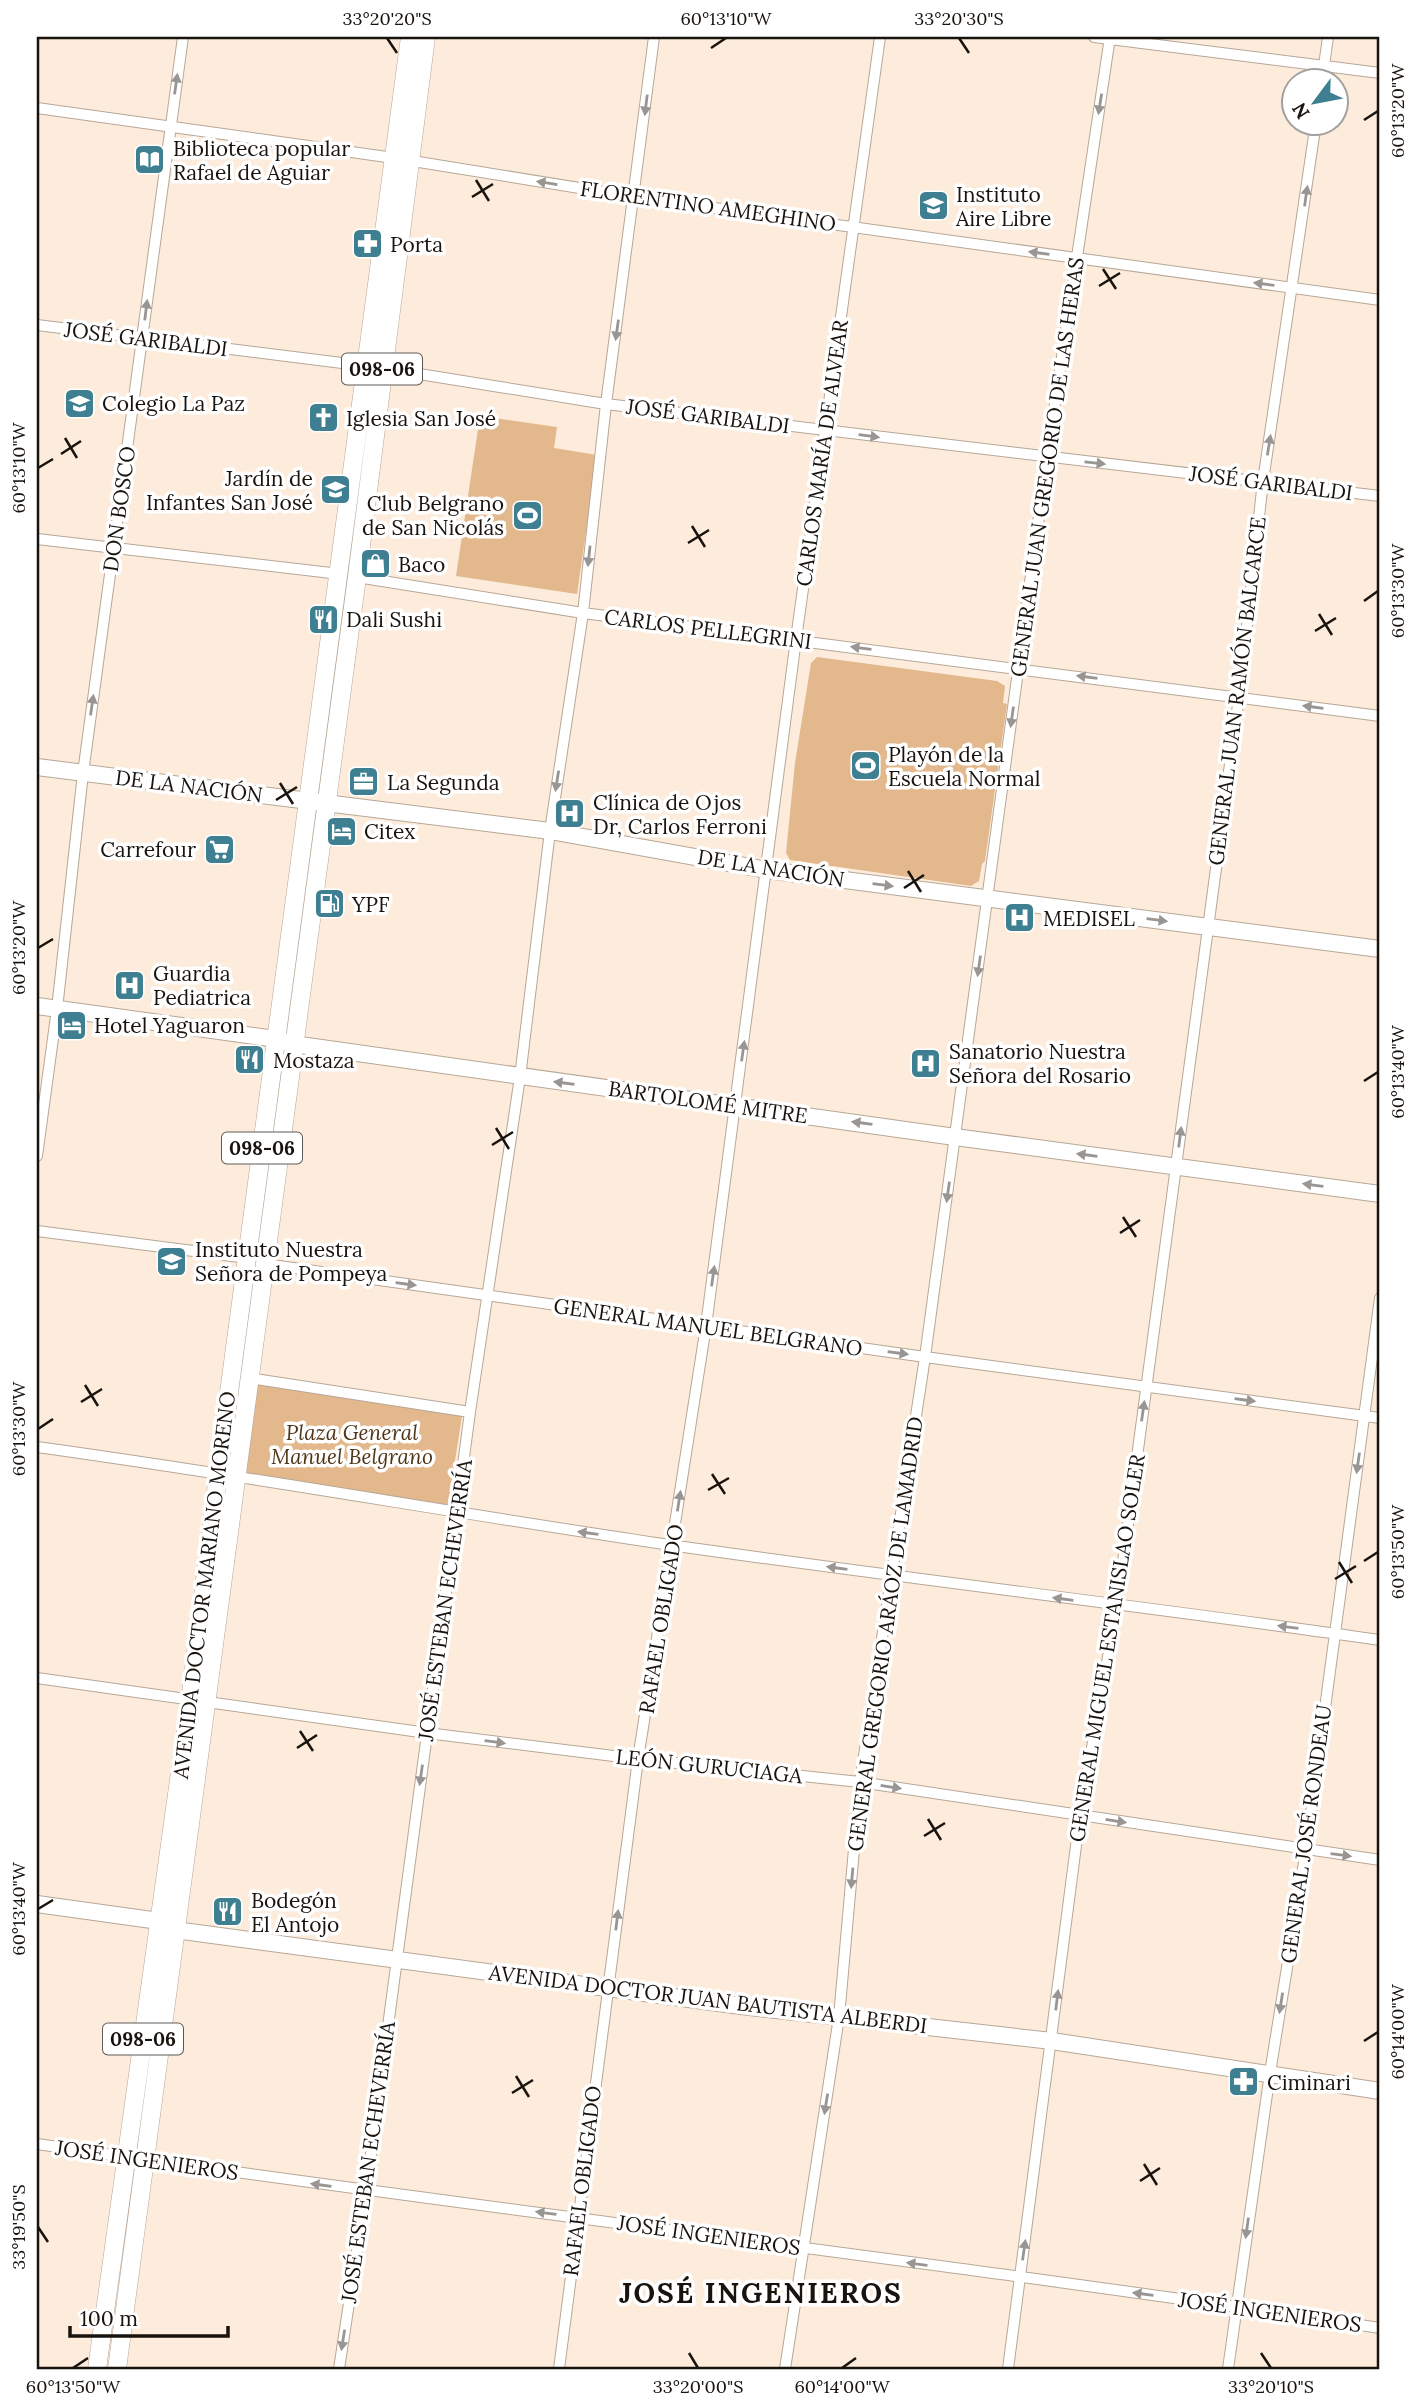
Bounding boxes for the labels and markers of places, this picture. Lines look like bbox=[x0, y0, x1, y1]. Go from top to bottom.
place label: Biblioteca popular Rafael de Aguiar bbox=[173, 135, 350, 186]
library icon: Biblioteca popular Rafael de Aguiar bbox=[133, 143, 167, 177]
place label: Instituto Aire Libre bbox=[955, 181, 1052, 232]
school or university icon: Instituto Aire Libre bbox=[916, 189, 950, 223]
pharmacy icon: Porta bbox=[350, 227, 384, 261]
place label: Porta bbox=[390, 231, 443, 258]
school or university icon: Colegio La Paz bbox=[62, 386, 96, 420]
place label: Colegio La Paz bbox=[102, 390, 245, 417]
church icon: Iglesia San José bbox=[306, 401, 340, 435]
place label: Iglesia San José bbox=[346, 405, 496, 432]
place label: Jardín de Infantes San José bbox=[146, 465, 313, 516]
school or university icon: Jardín de Infantes San José bbox=[319, 473, 353, 507]
place label: Club Belgrano de San Nicolás bbox=[362, 490, 504, 541]
sports icon: Club Belgrano de San Nicolás bbox=[510, 498, 544, 532]
shop icon: Baco bbox=[358, 547, 392, 581]
place label: Baco bbox=[398, 551, 445, 578]
restaurant icon: Dali Sushi bbox=[306, 602, 340, 636]
place label: Dali Sushi bbox=[346, 606, 442, 633]
place label: Playón de la Escuela Normal bbox=[888, 741, 1040, 792]
sports icon: Playón de la Escuela Normal bbox=[848, 749, 882, 783]
office icon: La Segunda bbox=[347, 765, 381, 799]
place label: La Segunda bbox=[387, 769, 500, 796]
place label: Clínica de Ojos Dr, Carlos Ferroni bbox=[593, 789, 767, 840]
hospital icon: Clínica de Ojos Dr, Carlos Ferroni bbox=[553, 797, 587, 831]
hotel icon: Citex bbox=[324, 814, 358, 848]
place label: Citex bbox=[364, 818, 415, 845]
supermarket icon: Carrefour bbox=[202, 832, 236, 866]
place label: Carrefour bbox=[100, 836, 196, 863]
fuel station icon: YPF bbox=[312, 887, 346, 921]
place label: YPF bbox=[351, 891, 389, 918]
hospital icon: MEDISEL bbox=[1003, 901, 1037, 935]
place label: MEDISEL bbox=[1043, 905, 1135, 932]
place label: Guardia Pediatrica bbox=[153, 960, 251, 1011]
hospital icon: Guardia Pediatrica bbox=[113, 968, 147, 1002]
hotel icon: Hotel Yaguaron bbox=[54, 1008, 88, 1042]
place label: Hotel Yaguaron bbox=[94, 1012, 245, 1039]
place label: Sanatorio Nuestra Señora del Rosario bbox=[949, 1038, 1131, 1089]
restaurant icon: Mostaza bbox=[233, 1043, 267, 1077]
hospital icon: Sanatorio Nuestra Señora del Rosario bbox=[909, 1046, 943, 1080]
place label: Mostaza bbox=[273, 1047, 355, 1074]
place label: Instituto Nuestra Señora de Pompeya bbox=[195, 1236, 388, 1287]
school or university icon: Instituto Nuestra Señora de Pompeya bbox=[155, 1244, 189, 1278]
place label: Bodegón El Antojo bbox=[251, 1887, 339, 1938]
restaurant icon: Bodegón El Antojo bbox=[211, 1895, 245, 1929]
pharmacy icon: Ciminari bbox=[1227, 2065, 1261, 2099]
place label: Ciminari bbox=[1267, 2069, 1351, 2096]

